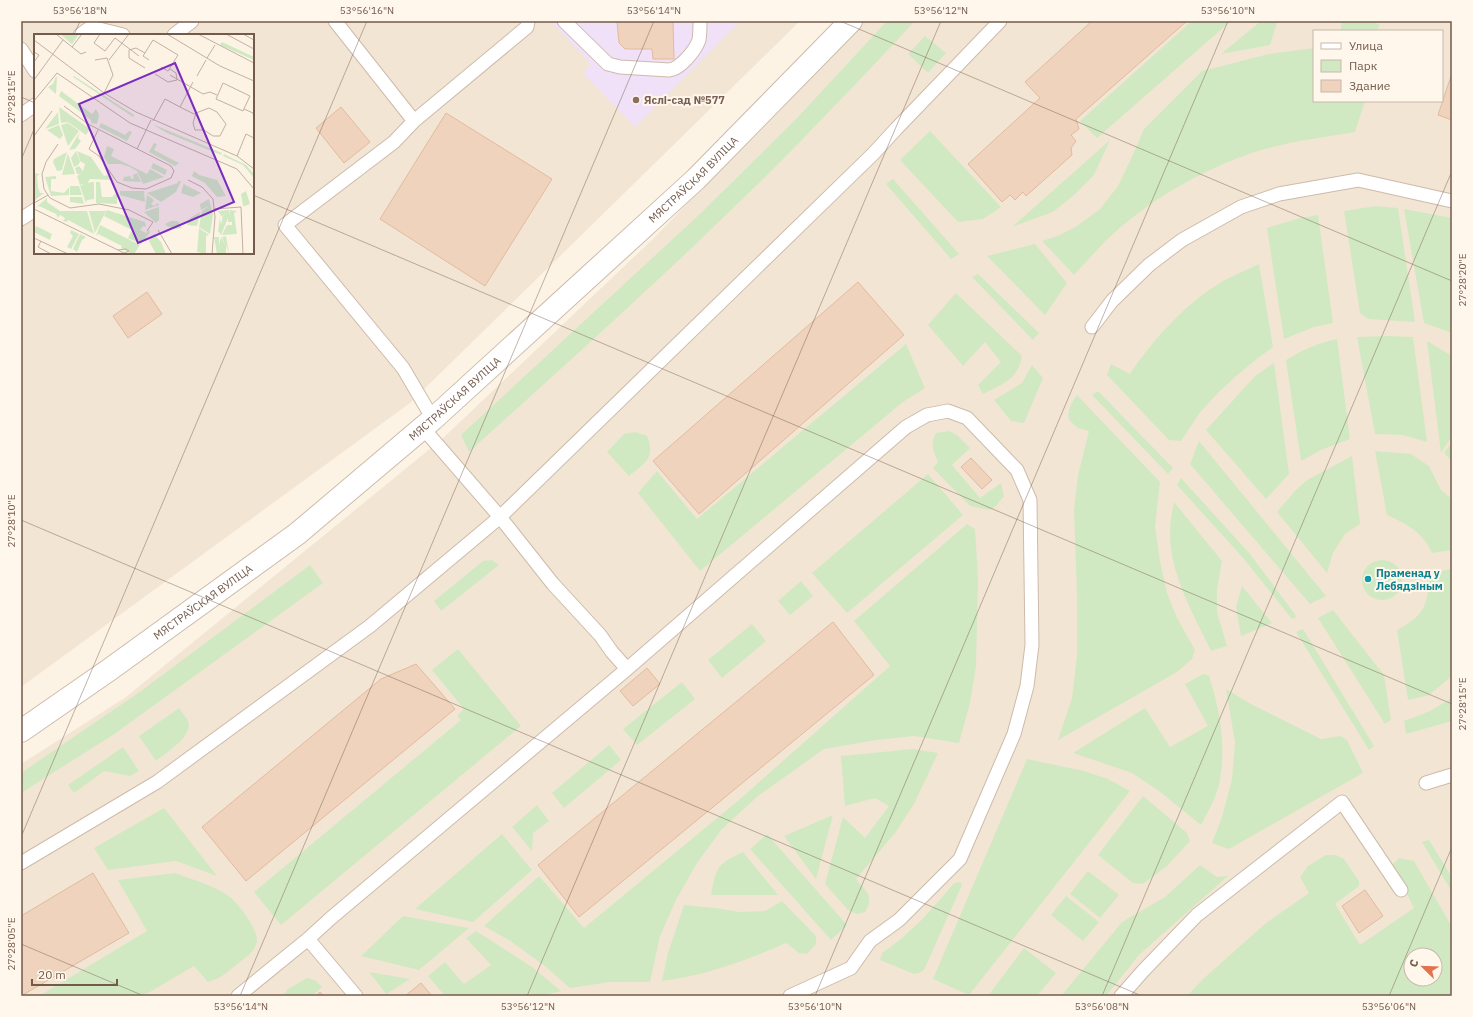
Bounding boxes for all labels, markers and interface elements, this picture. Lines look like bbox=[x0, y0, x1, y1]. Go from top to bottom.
text: 53°56'18"N bbox=[53, 4, 107, 17]
text: 53°56'16"N bbox=[340, 4, 394, 17]
text: 53°56'14"N bbox=[627, 4, 681, 17]
text: 53°56'12"N bbox=[914, 4, 968, 17]
text: 53°56'10"N bbox=[1201, 4, 1255, 17]
legend bbox=[1313, 30, 1443, 102]
inset map bbox=[34, 34, 254, 254]
text: Улица bbox=[1349, 38, 1383, 53]
text: Парк bbox=[1349, 58, 1378, 73]
text: 27°28'15"E bbox=[5, 70, 18, 124]
text: Здание bbox=[1349, 78, 1391, 93]
place label: Яслі-сад №577 bbox=[644, 93, 725, 107]
marker: Яслі-сад №577 bbox=[631, 95, 641, 105]
street label: МЯСТРАЎСКАЯ ВУЛІЦА bbox=[646, 133, 741, 226]
text: 27°28'20"E bbox=[1456, 253, 1469, 307]
street label: МЯСТРАЎСКАЯ ВУЛІЦА bbox=[406, 354, 504, 444]
text: 27°28'10"E bbox=[5, 494, 18, 548]
street label: МЯСТРАЎСКАЯ ВУЛІЦА bbox=[151, 562, 255, 643]
place label: Праменад у Лебядзіным bbox=[1376, 566, 1443, 593]
marker: Праменад у Лебядзіным bbox=[1363, 574, 1373, 584]
text: 27°28'15"E bbox=[1456, 677, 1469, 731]
text: 27°28'05"E bbox=[5, 917, 18, 971]
north arrow bbox=[1403, 947, 1443, 987]
text: С bbox=[1406, 957, 1422, 969]
scale bar bbox=[32, 961, 117, 987]
text: 20 m bbox=[38, 967, 66, 982]
text: 53°56'14"N bbox=[214, 1000, 268, 1013]
text: 53°56'12"N bbox=[501, 1000, 555, 1013]
text: 53°56'10"N bbox=[788, 1000, 842, 1013]
text: 53°56'08"N bbox=[1075, 1000, 1129, 1013]
text: 53°56'06"N bbox=[1362, 1000, 1416, 1013]

